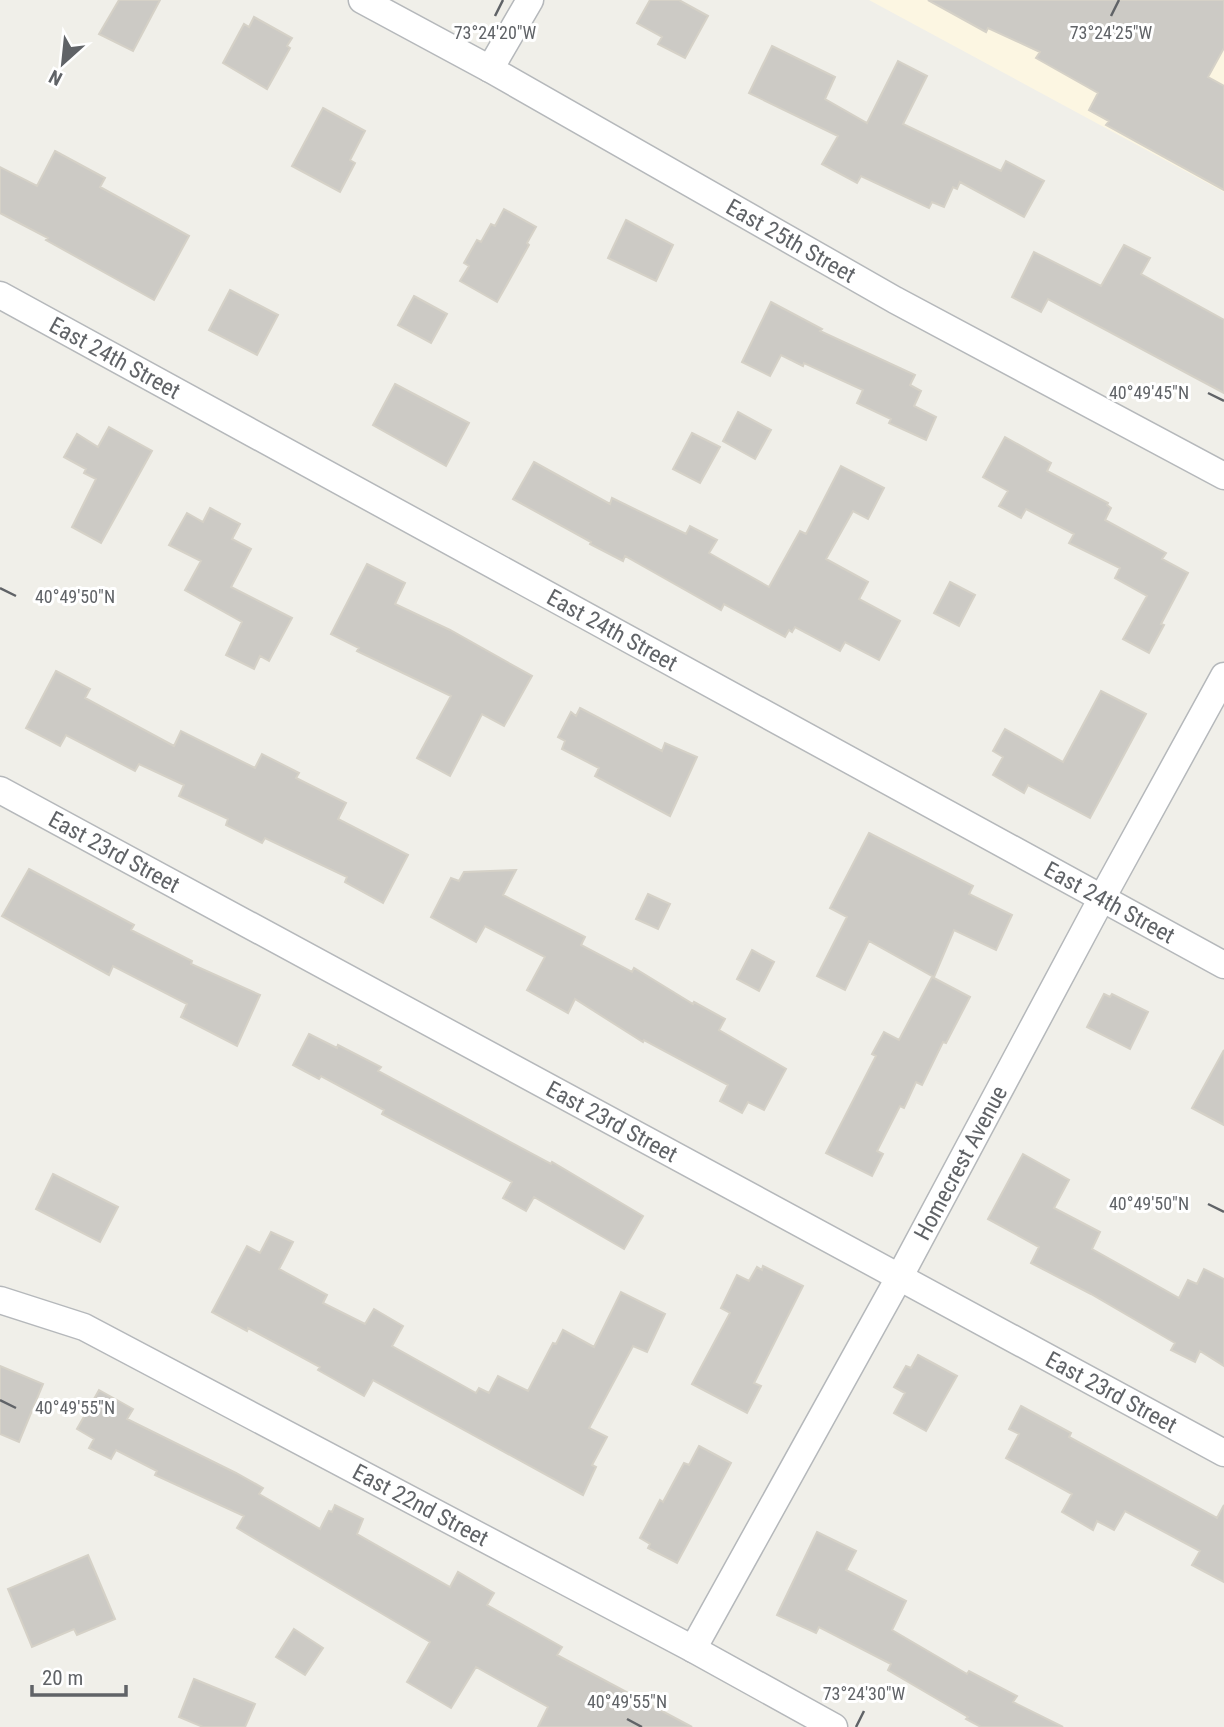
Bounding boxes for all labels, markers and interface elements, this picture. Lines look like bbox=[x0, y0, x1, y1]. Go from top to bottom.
text: 73°24'20"W bbox=[454, 22, 537, 43]
text: 73°24'25"W bbox=[1070, 22, 1153, 43]
north arrow bbox=[28, 28, 98, 98]
text: N bbox=[45, 65, 66, 91]
street label: East 25th Street bbox=[721, 194, 860, 289]
street label: East 24th Street bbox=[45, 312, 185, 405]
text: 40°49'45"N bbox=[1109, 382, 1189, 403]
street label: East 24th Street bbox=[542, 584, 682, 677]
text: 40°49'50"N bbox=[35, 586, 115, 607]
street label: East 23rd Street bbox=[44, 806, 184, 899]
street label: East 24th Street bbox=[1039, 856, 1179, 949]
street label: East 23rd Street bbox=[541, 1075, 682, 1168]
street label: Homecrest Avenue bbox=[909, 1081, 1013, 1245]
text: 40°49'50"N bbox=[1109, 1193, 1189, 1214]
street label: East 23rd Street bbox=[1041, 1346, 1181, 1439]
text: 40°49'55"N bbox=[35, 1397, 115, 1418]
street label: East 22nd Street bbox=[348, 1459, 493, 1552]
scale bar bbox=[32, 1654, 126, 1698]
text: 20 m bbox=[42, 1666, 83, 1690]
text: 73°24'30"W bbox=[823, 1683, 906, 1704]
text: 40°49'55"N bbox=[587, 1691, 667, 1712]

